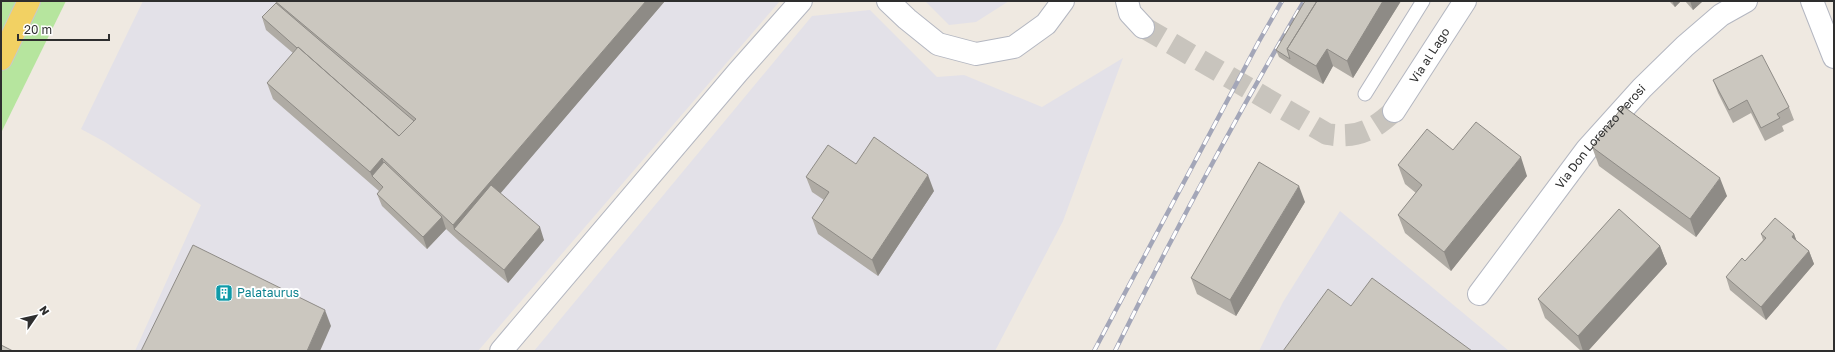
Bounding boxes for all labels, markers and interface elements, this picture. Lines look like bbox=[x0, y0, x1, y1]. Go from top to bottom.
scale bar bbox=[18, 16, 109, 42]
text: 20 m bbox=[24, 22, 52, 37]
street label: Via al Lago bbox=[1406, 25, 1453, 86]
street label: Via Don Lorenzo Perosi bbox=[1552, 81, 1648, 192]
building icon: Palataurus bbox=[214, 283, 234, 303]
place label: Palataurus bbox=[237, 285, 299, 300]
north arrow bbox=[16, 296, 56, 336]
text: N bbox=[37, 303, 52, 317]

